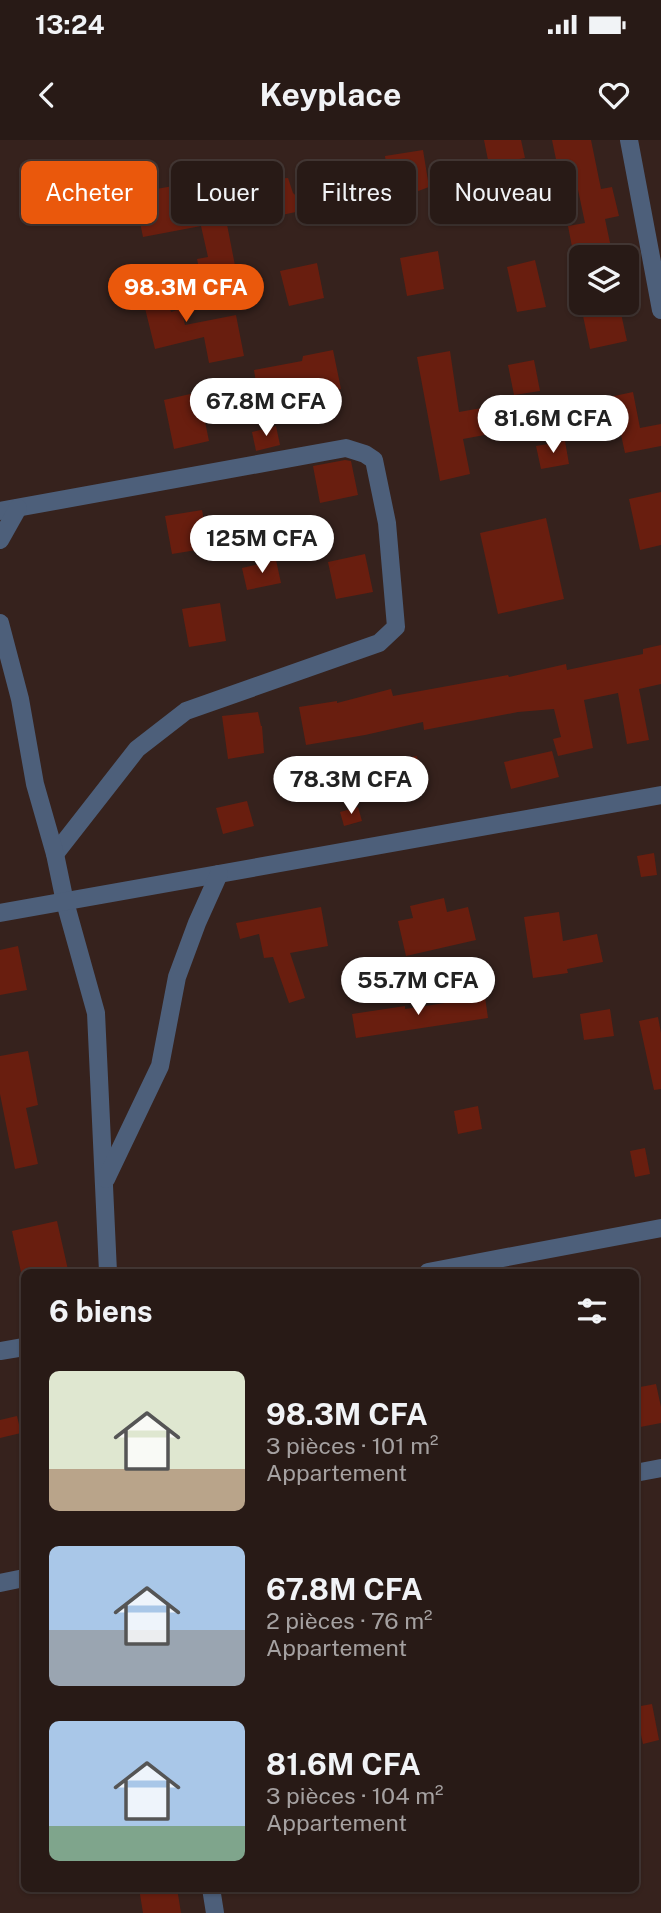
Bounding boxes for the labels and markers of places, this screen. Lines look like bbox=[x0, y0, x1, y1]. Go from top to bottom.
pin: 98.3M CFA bbox=[106, 264, 266, 324]
pin: 67.8M CFA bbox=[186, 378, 346, 438]
pin: 81.6M CFA bbox=[473, 396, 633, 455]
pin: 125M CFA bbox=[190, 516, 334, 575]
pin: 78.3M CFA bbox=[271, 756, 431, 816]
pin: 55.7M CFA bbox=[338, 958, 498, 1017]

